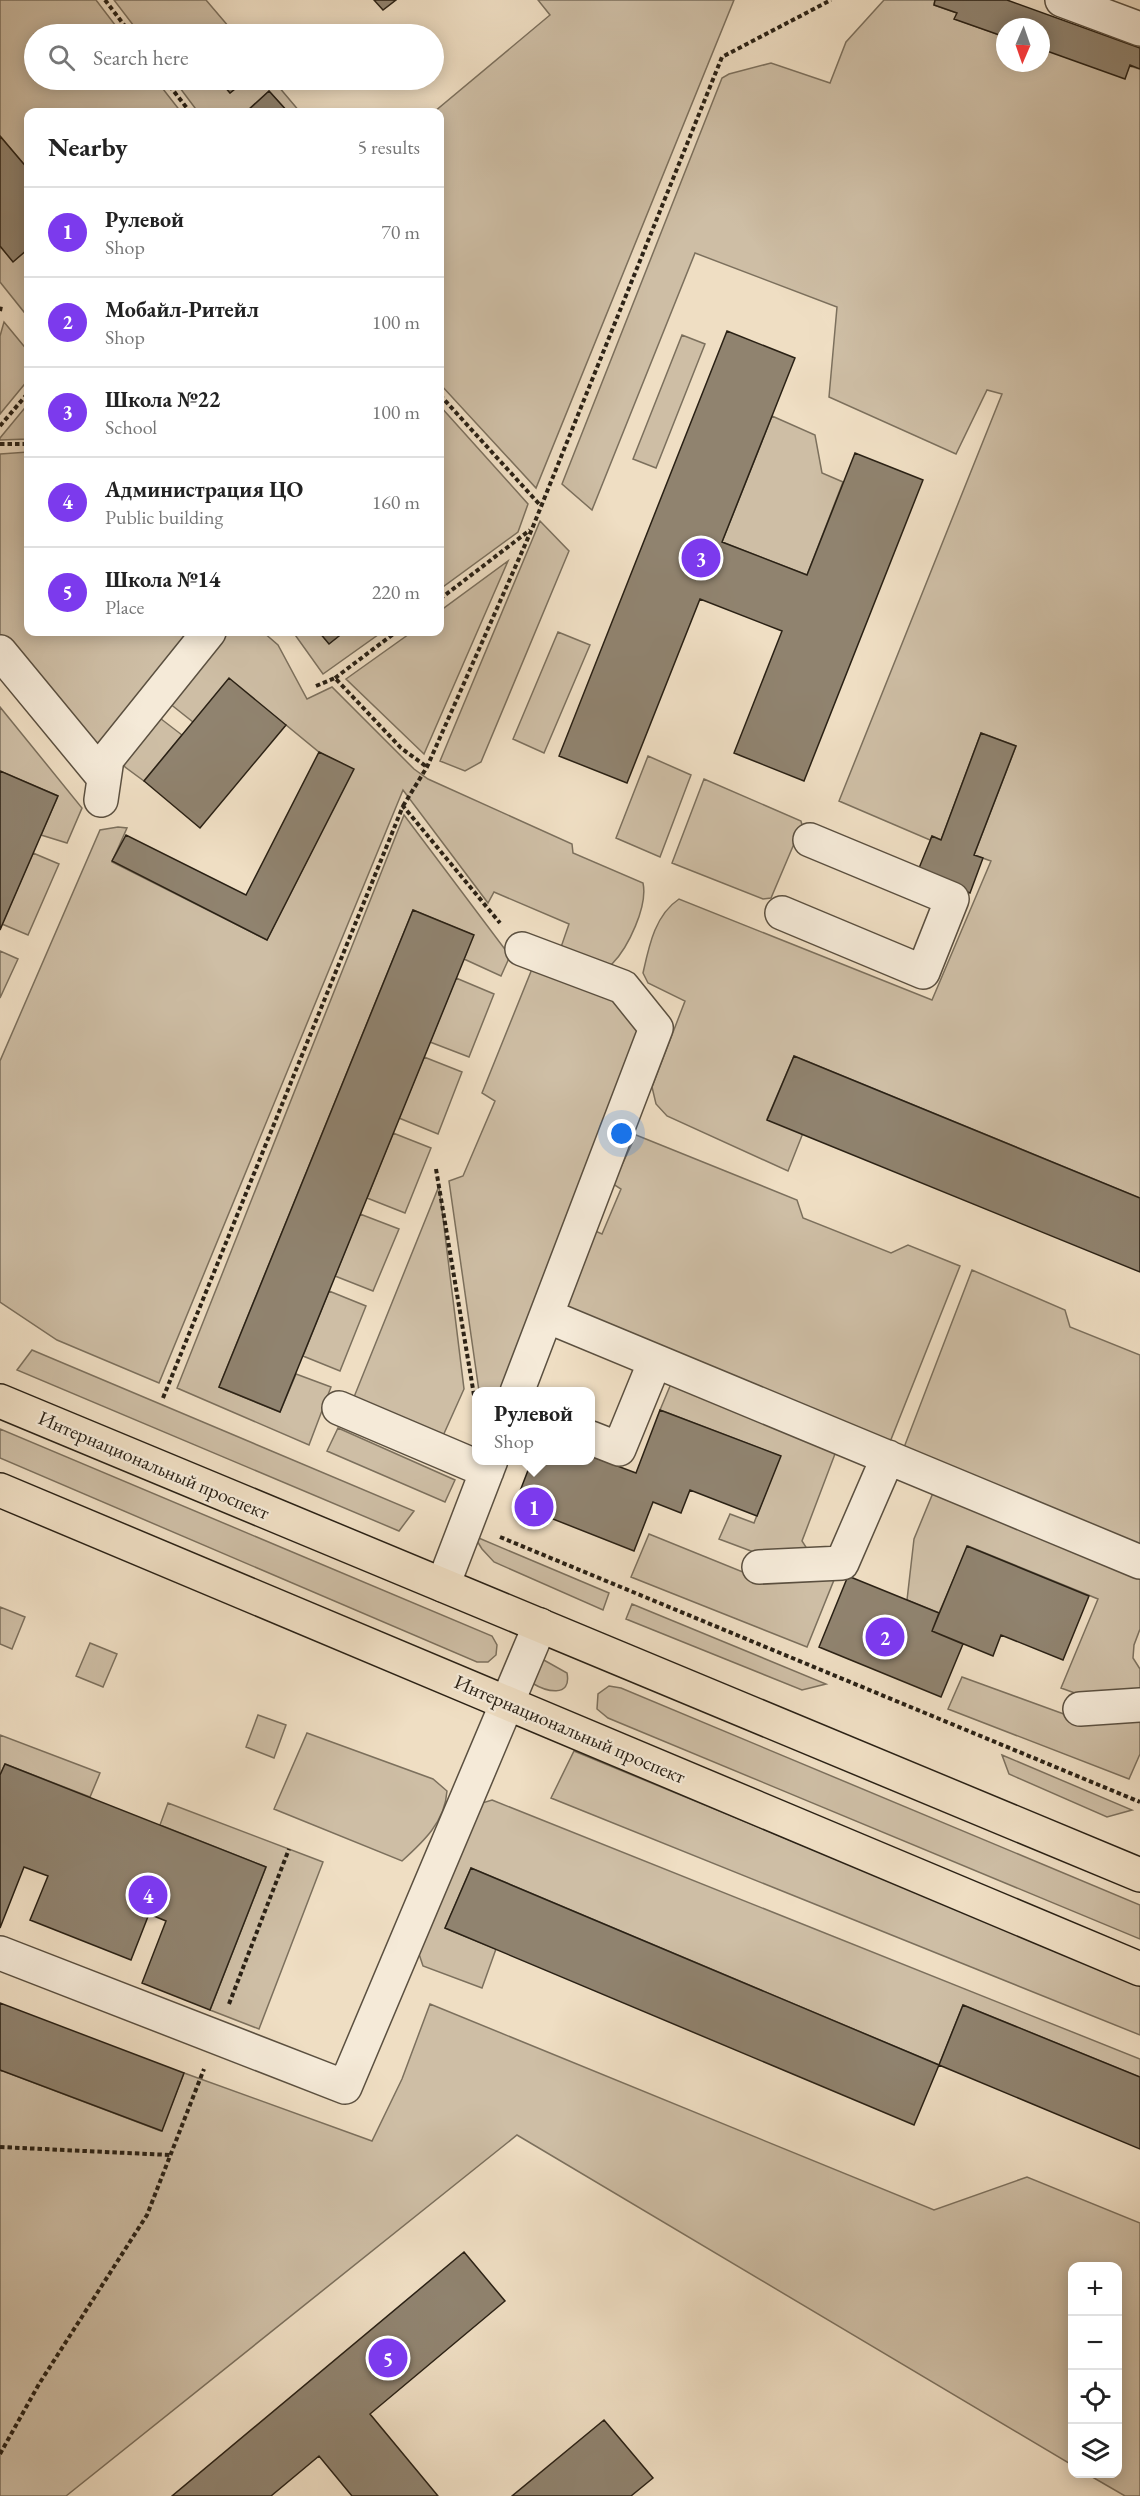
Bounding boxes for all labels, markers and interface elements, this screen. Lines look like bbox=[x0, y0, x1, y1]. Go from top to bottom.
north arrow bbox=[996, 18, 1050, 72]
search box bbox=[24, 24, 444, 90]
icon: search bbox=[45, 41, 78, 74]
text: Search here bbox=[93, 43, 188, 72]
text: Nearby bbox=[48, 130, 128, 164]
text: 5 results bbox=[357, 134, 420, 160]
text: Рулевой bbox=[105, 205, 184, 234]
text: 1 bbox=[62, 219, 73, 245]
text: 70 m bbox=[381, 219, 420, 245]
text: Shop bbox=[105, 234, 145, 260]
text: Мобайл-Ритейл bbox=[105, 295, 259, 324]
text: 2 bbox=[62, 309, 73, 335]
text: 100 m bbox=[372, 309, 420, 335]
text: Shop bbox=[105, 324, 145, 350]
text: Школа №22 bbox=[105, 385, 220, 414]
text: 3 bbox=[62, 399, 73, 425]
text: 100 m bbox=[372, 399, 420, 425]
text: School bbox=[105, 414, 157, 440]
text: Администрация ЦО bbox=[105, 475, 303, 504]
text: 4 bbox=[62, 489, 73, 515]
text: 160 m bbox=[372, 489, 420, 515]
text: Public building bbox=[105, 504, 223, 530]
pin: 3 bbox=[682, 536, 720, 580]
text: Школа №14 bbox=[105, 565, 220, 594]
text: 5 bbox=[62, 579, 73, 605]
text: 220 m bbox=[372, 579, 420, 605]
text: Place bbox=[105, 594, 144, 620]
your location bbox=[607, 1119, 636, 1148]
popup bbox=[472, 1387, 595, 1465]
text: Рулевой bbox=[494, 1399, 573, 1428]
street label: Интернациональный проспект bbox=[34, 1404, 274, 1526]
text: Shop bbox=[494, 1428, 534, 1454]
pin: 1 bbox=[514, 1484, 554, 1530]
pin: 2 bbox=[866, 1614, 904, 1660]
street label: Интернациональный проспект bbox=[450, 1668, 690, 1790]
pin: 4 bbox=[128, 1872, 168, 1918]
map controls bbox=[1068, 2262, 1122, 2478]
button: + bbox=[1068, 2262, 1122, 2316]
button: − bbox=[1068, 2316, 1122, 2370]
pin: 5 bbox=[368, 2336, 408, 2380]
button: locate bbox=[1068, 2370, 1122, 2424]
button: layers bbox=[1068, 2424, 1122, 2478]

